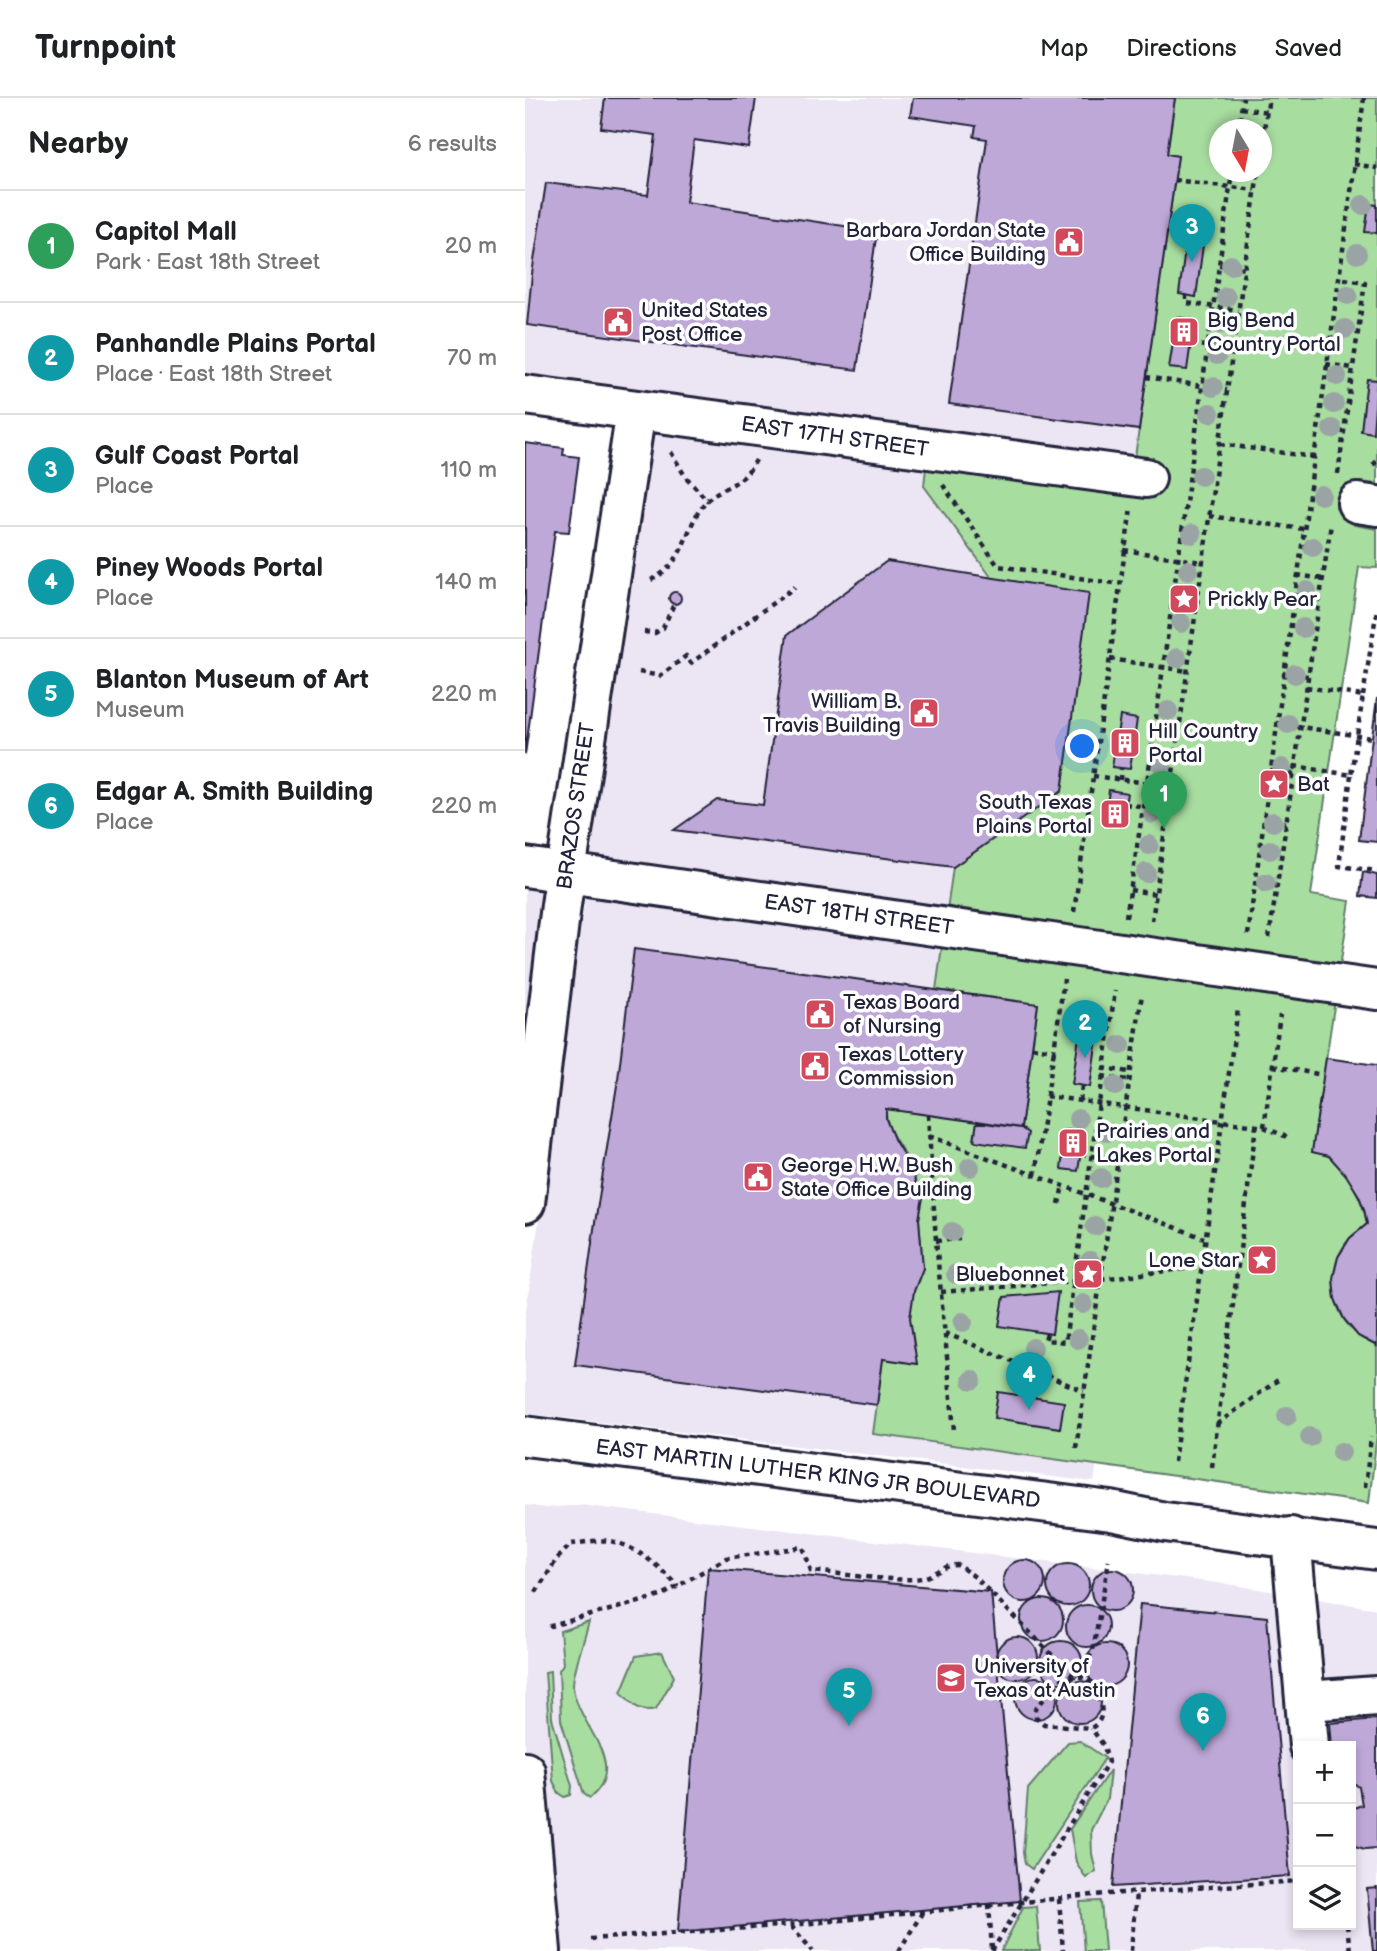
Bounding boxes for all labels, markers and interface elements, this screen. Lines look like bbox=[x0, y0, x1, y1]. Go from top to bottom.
text: Turnpoint bbox=[35, 28, 176, 68]
text: Map bbox=[1040, 34, 1088, 63]
text: Directions bbox=[1126, 34, 1237, 63]
text: Saved bbox=[1275, 34, 1342, 63]
north arrow bbox=[1209, 119, 1272, 182]
text: Nearby bbox=[28, 126, 128, 162]
text: 6 results bbox=[408, 130, 497, 158]
pin: 3 bbox=[1169, 204, 1215, 262]
text: Capitol Mall bbox=[95, 217, 237, 248]
place label: Barbara Jordan State Office Building bbox=[846, 218, 1046, 267]
public building icon: Barbara Jordan State Office Building bbox=[1052, 225, 1086, 259]
text: 1 bbox=[46, 232, 56, 260]
text: 20 m bbox=[445, 232, 497, 260]
text: Park · East 18th Street bbox=[95, 248, 320, 276]
place label: United States Post Office bbox=[641, 298, 768, 347]
public building icon: United States Post Office bbox=[601, 305, 635, 339]
place label: Big Bend Country Portal bbox=[1207, 308, 1341, 357]
building icon: Big Bend Country Portal bbox=[1167, 315, 1201, 349]
text: Panhandle Plains Portal bbox=[95, 329, 376, 360]
text: 2 bbox=[44, 344, 58, 372]
text: 70 m bbox=[447, 344, 497, 372]
text: Place · East 18th Street bbox=[95, 360, 332, 388]
street label: EAST 17TH STREET bbox=[740, 411, 931, 463]
text: Gulf Coast Portal bbox=[95, 441, 299, 472]
text: 3 bbox=[44, 456, 58, 484]
text: 110 m bbox=[440, 456, 497, 484]
text: Place bbox=[95, 472, 153, 500]
text: Piney Woods Portal bbox=[95, 553, 323, 584]
text: 4 bbox=[44, 568, 58, 596]
text: 140 m bbox=[435, 568, 497, 596]
place icon: Prickly Pear bbox=[1167, 582, 1201, 616]
text: Place bbox=[95, 584, 153, 612]
place label: Prickly Pear bbox=[1207, 587, 1317, 612]
text: Blanton Museum of Art bbox=[95, 665, 369, 696]
text: 5 bbox=[44, 680, 58, 708]
text: 220 m bbox=[431, 680, 497, 708]
place label: William B. Travis Building bbox=[763, 689, 901, 738]
text: Museum bbox=[95, 696, 185, 724]
public building icon: William B. Travis Building bbox=[907, 696, 941, 730]
place label: Hill Country Portal bbox=[1148, 719, 1259, 768]
street label: BRAZOS STREET bbox=[552, 721, 600, 891]
building icon: Hill Country Portal bbox=[1108, 726, 1142, 760]
your location bbox=[1065, 729, 1099, 763]
place icon: Bat bbox=[1257, 767, 1291, 801]
pin: 1 bbox=[1141, 771, 1187, 829]
place label: Bat bbox=[1297, 772, 1330, 797]
text: Edgar A. Smith Building bbox=[95, 777, 373, 808]
place label: South Texas Plains Portal bbox=[975, 790, 1092, 839]
text: 6 bbox=[44, 792, 58, 820]
text: 220 m bbox=[431, 792, 497, 820]
building icon: South Texas Plains Portal bbox=[1098, 797, 1132, 831]
text: Place bbox=[95, 808, 153, 836]
street label: EAST 18TH STREET bbox=[763, 889, 956, 941]
place label: Texas Board of Nursing bbox=[843, 990, 960, 1039]
public building icon: Texas Board of Nursing bbox=[803, 997, 837, 1031]
pin: 2 bbox=[1062, 1000, 1108, 1058]
place label: Texas Lottery Commission bbox=[838, 1042, 964, 1091]
public building icon: Texas Lottery Commission bbox=[798, 1049, 832, 1083]
place label: Prairies and Lakes Portal bbox=[1096, 1119, 1212, 1168]
building icon: Prairies and Lakes Portal bbox=[1056, 1126, 1090, 1160]
place label: George H.W. Bush State Office Building bbox=[781, 1153, 972, 1202]
public building icon: George H.W. Bush State Office Building bbox=[741, 1160, 775, 1194]
place icon: Lone Star bbox=[1245, 1243, 1279, 1277]
place label: Lone Star bbox=[1148, 1248, 1239, 1273]
place icon: Bluebonnet bbox=[1071, 1257, 1105, 1291]
place label: Bluebonnet bbox=[955, 1262, 1066, 1287]
pin: 4 bbox=[1006, 1352, 1052, 1410]
street label: EAST MARTIN LUTHER KING JR BOULEVARD bbox=[594, 1434, 1042, 1514]
place label: University of Texas at Austin bbox=[974, 1654, 1116, 1703]
school or university icon: University of Texas at Austin bbox=[934, 1661, 968, 1695]
pin: 5 bbox=[826, 1668, 872, 1726]
pin: 6 bbox=[1180, 1693, 1226, 1751]
map controls bbox=[1293, 1741, 1356, 1930]
button: + bbox=[1293, 1741, 1356, 1804]
button: − bbox=[1293, 1804, 1356, 1867]
button: layers bbox=[1293, 1867, 1356, 1930]

